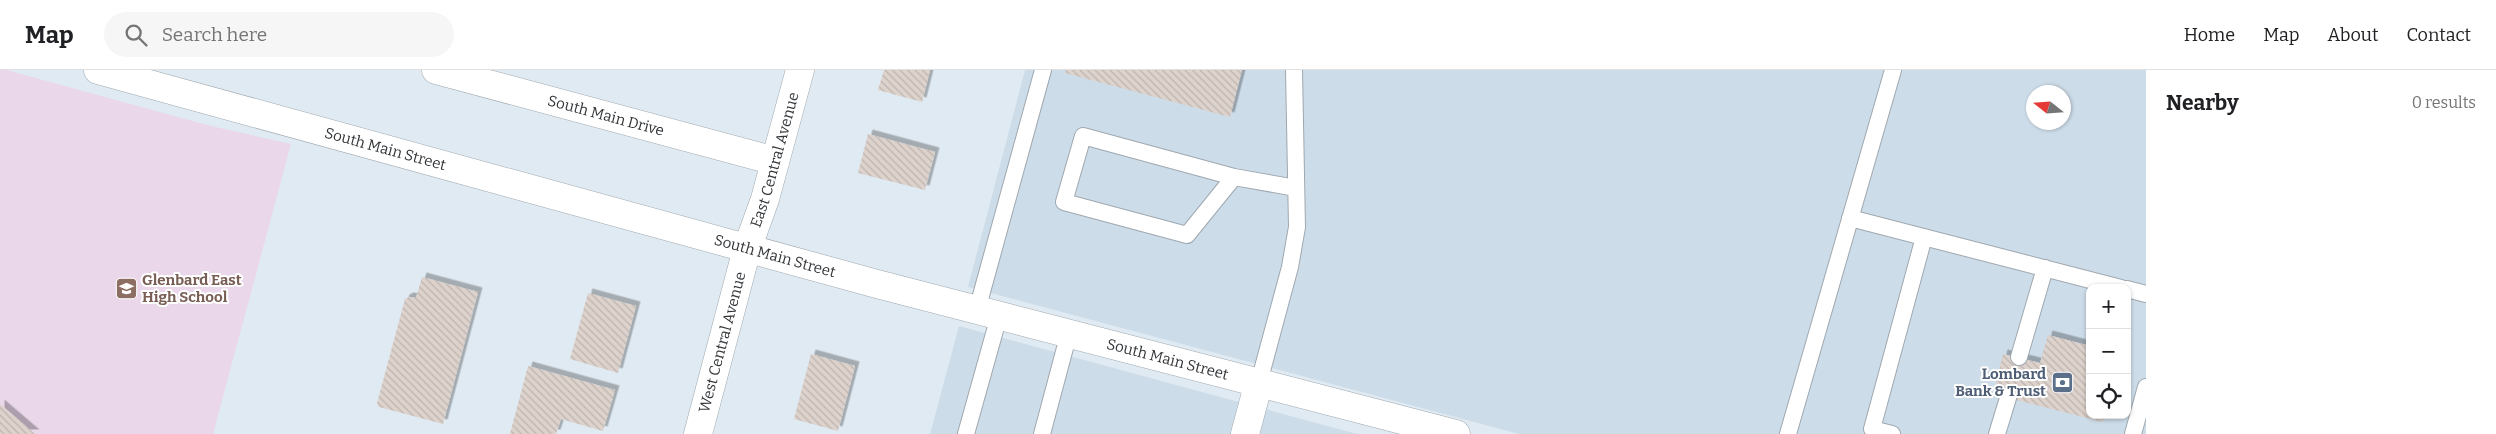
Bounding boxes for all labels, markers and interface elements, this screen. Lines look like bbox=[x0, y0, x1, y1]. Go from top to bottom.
search box bbox=[104, 12, 454, 57]
text: Map bbox=[25, 21, 74, 49]
icon: search bbox=[122, 21, 150, 49]
text: Search here bbox=[162, 23, 267, 46]
text: Home bbox=[2184, 24, 2235, 46]
text: Map bbox=[2263, 24, 2299, 46]
text: About bbox=[2327, 24, 2378, 46]
text: Contact bbox=[2406, 24, 2471, 46]
north arrow bbox=[2026, 85, 2071, 130]
street label: East Central Avenue bbox=[747, 90, 803, 230]
text: Nearby bbox=[2166, 90, 2239, 116]
street label: South Main Drive bbox=[546, 91, 666, 140]
text: 0 results bbox=[2412, 93, 2476, 112]
street label: South Main Street bbox=[323, 124, 449, 174]
street label: South Main Street bbox=[712, 231, 838, 281]
street label: West Central Avenue bbox=[695, 270, 750, 415]
place label: Glenbard East High School bbox=[142, 271, 242, 306]
school or university icon: Glenbard East High School bbox=[114, 277, 138, 301]
map controls bbox=[2086, 284, 2131, 419]
button: + bbox=[2086, 284, 2131, 329]
button: − bbox=[2086, 329, 2131, 374]
street label: South Main Street bbox=[1105, 335, 1231, 384]
place label: Lombard Bank & Trust bbox=[1955, 365, 2046, 400]
bank icon: Lombard Bank & Trust bbox=[2050, 371, 2074, 395]
button: locate bbox=[2086, 374, 2131, 419]

